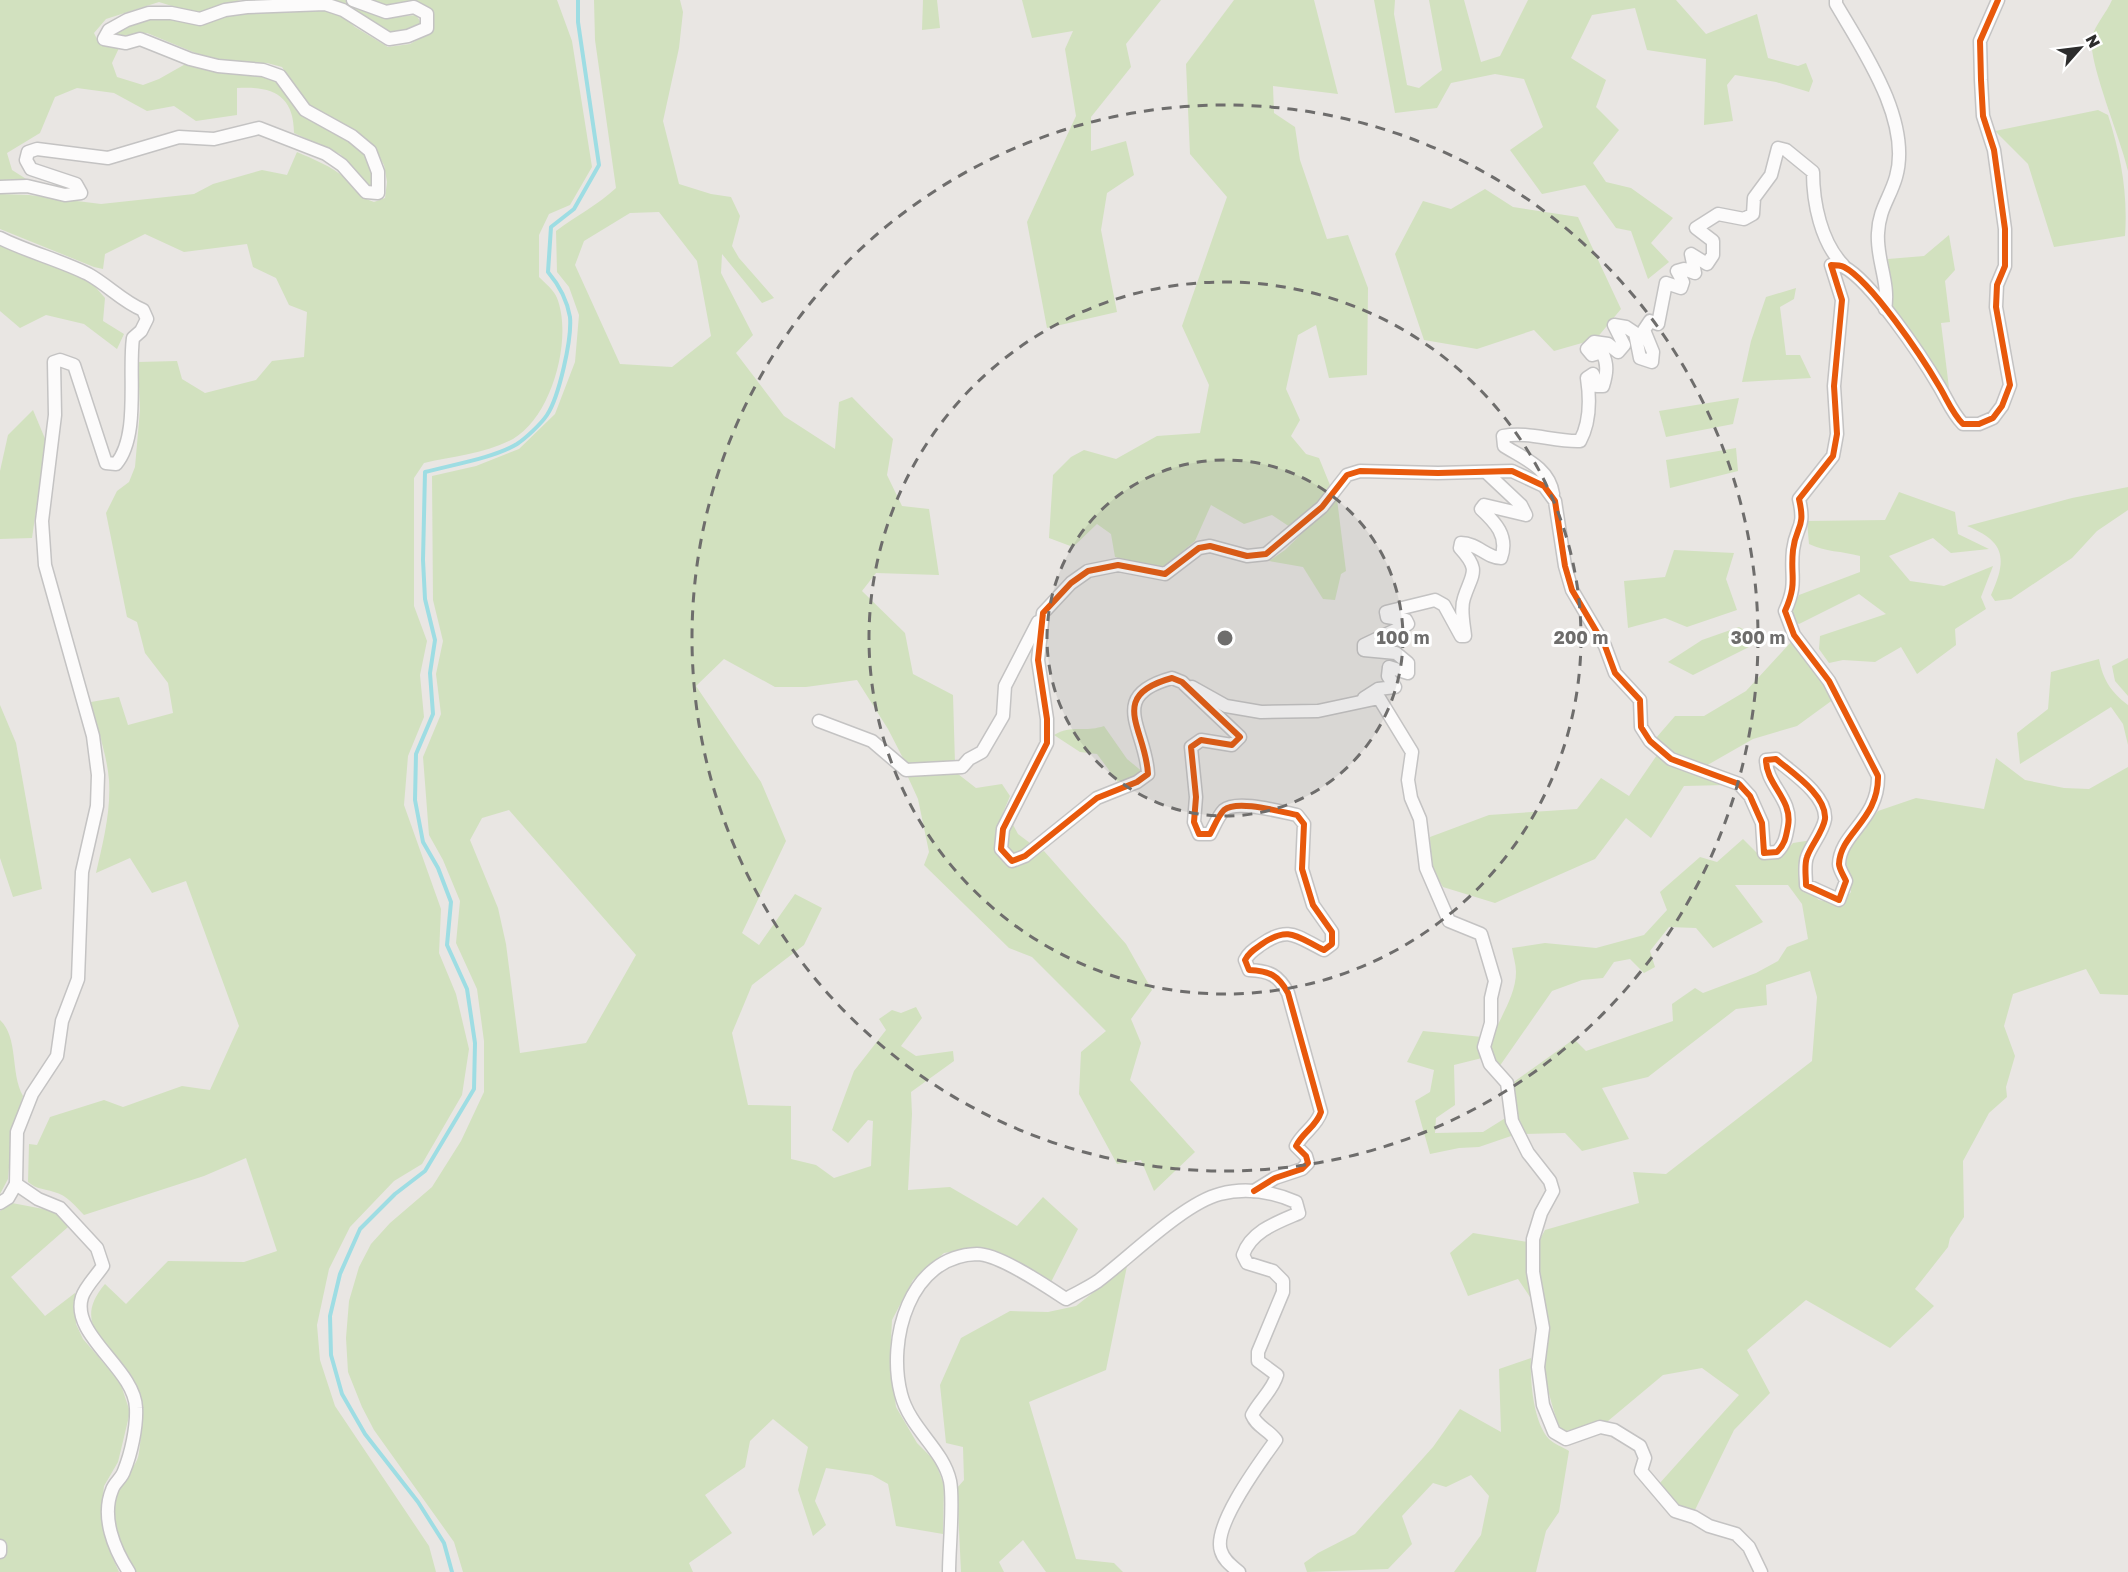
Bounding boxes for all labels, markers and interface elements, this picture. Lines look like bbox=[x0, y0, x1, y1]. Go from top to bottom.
north arrow bbox=[2050, 18, 2110, 78]
text: N bbox=[2082, 31, 2105, 51]
text: 100 m bbox=[1377, 626, 1429, 648]
text: 200 m bbox=[1554, 626, 1608, 648]
text: 300 m bbox=[1731, 626, 1785, 648]
centre of rings bbox=[1215, 628, 1235, 648]

